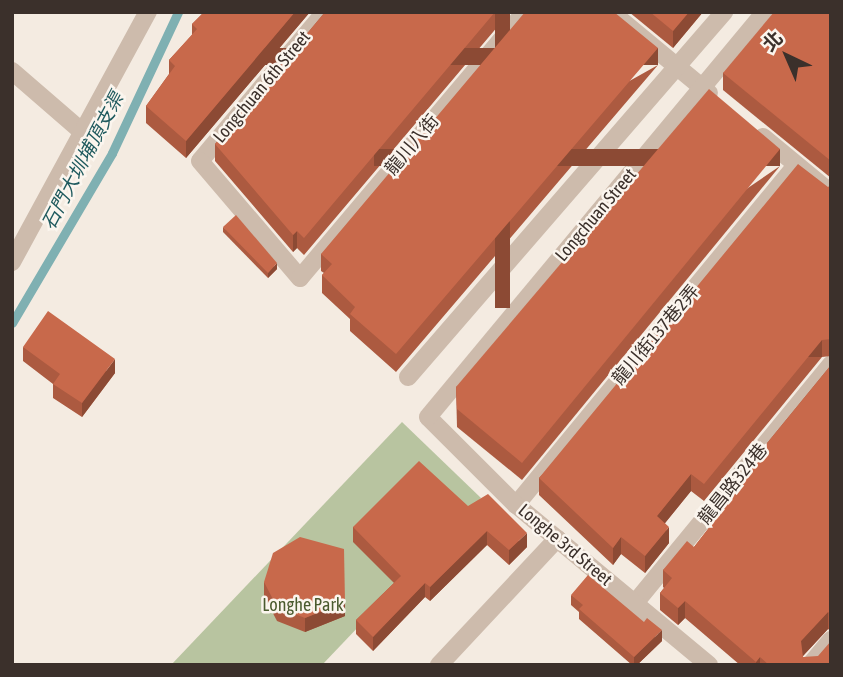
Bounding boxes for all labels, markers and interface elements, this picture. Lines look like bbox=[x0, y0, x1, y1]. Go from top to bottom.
north arrow bbox=[752, 21, 822, 91]
text: 北 bbox=[758, 26, 787, 55]
street label: Longchuan 6th Street bbox=[209, 27, 315, 147]
water label: 石門大圳埔頂支渠 bbox=[37, 89, 129, 233]
street label: 龍川八街 bbox=[381, 110, 443, 180]
street label: Longchuan Street bbox=[551, 164, 641, 266]
street label: 龍川街137巷2弄 bbox=[608, 281, 704, 389]
street label: 龍昌路324巷 bbox=[694, 439, 772, 529]
street label: Longhe 3rd Street bbox=[514, 500, 616, 590]
park label: Longhe Park bbox=[262, 594, 344, 616]

